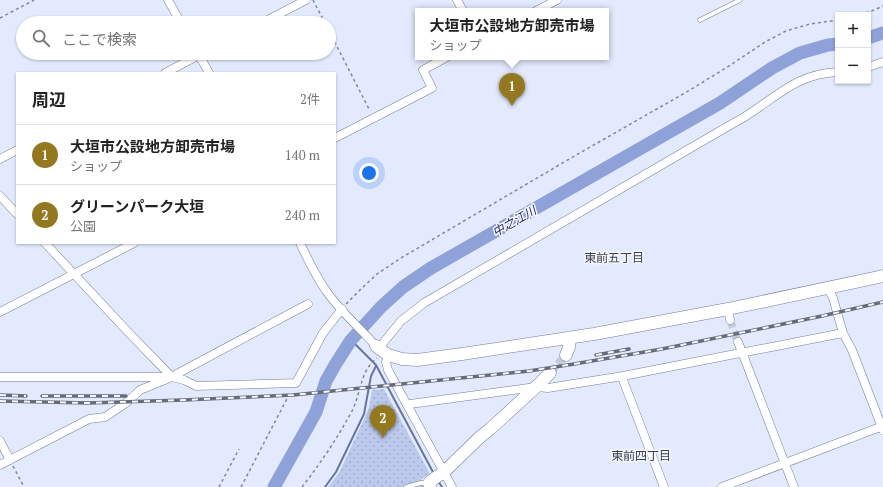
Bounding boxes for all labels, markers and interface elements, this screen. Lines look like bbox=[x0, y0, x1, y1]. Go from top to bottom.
popup bbox=[415, 8, 609, 60]
map controls bbox=[835, 12, 871, 84]
button: + bbox=[835, 12, 871, 48]
text: 大垣市公設地方卸売市場 bbox=[429, 15, 595, 35]
search box bbox=[16, 16, 336, 60]
icon: search bbox=[30, 27, 52, 49]
text: ここで検索 bbox=[62, 29, 137, 49]
text: ショップ bbox=[429, 36, 482, 54]
button: − bbox=[835, 48, 871, 84]
pin: 1 bbox=[499, 73, 525, 106]
text: 周辺 bbox=[32, 88, 66, 111]
text: 2件 bbox=[300, 90, 320, 108]
text: 大垣市公設地方卸売市場 bbox=[70, 136, 235, 156]
text: 1 bbox=[41, 146, 49, 164]
text: 140 m bbox=[285, 146, 320, 164]
text: ショップ bbox=[70, 157, 122, 175]
your location bbox=[359, 163, 379, 183]
text: グリーンパーク大垣 bbox=[70, 196, 204, 216]
water label: 中之江川 bbox=[489, 202, 540, 239]
text: 2 bbox=[41, 206, 49, 224]
text: 240 m bbox=[285, 206, 320, 224]
text: 公園 bbox=[70, 217, 96, 235]
district label: 東前五丁目 bbox=[584, 250, 644, 265]
pin: 2 bbox=[370, 405, 396, 438]
district label: 東前四丁目 bbox=[611, 448, 671, 463]

